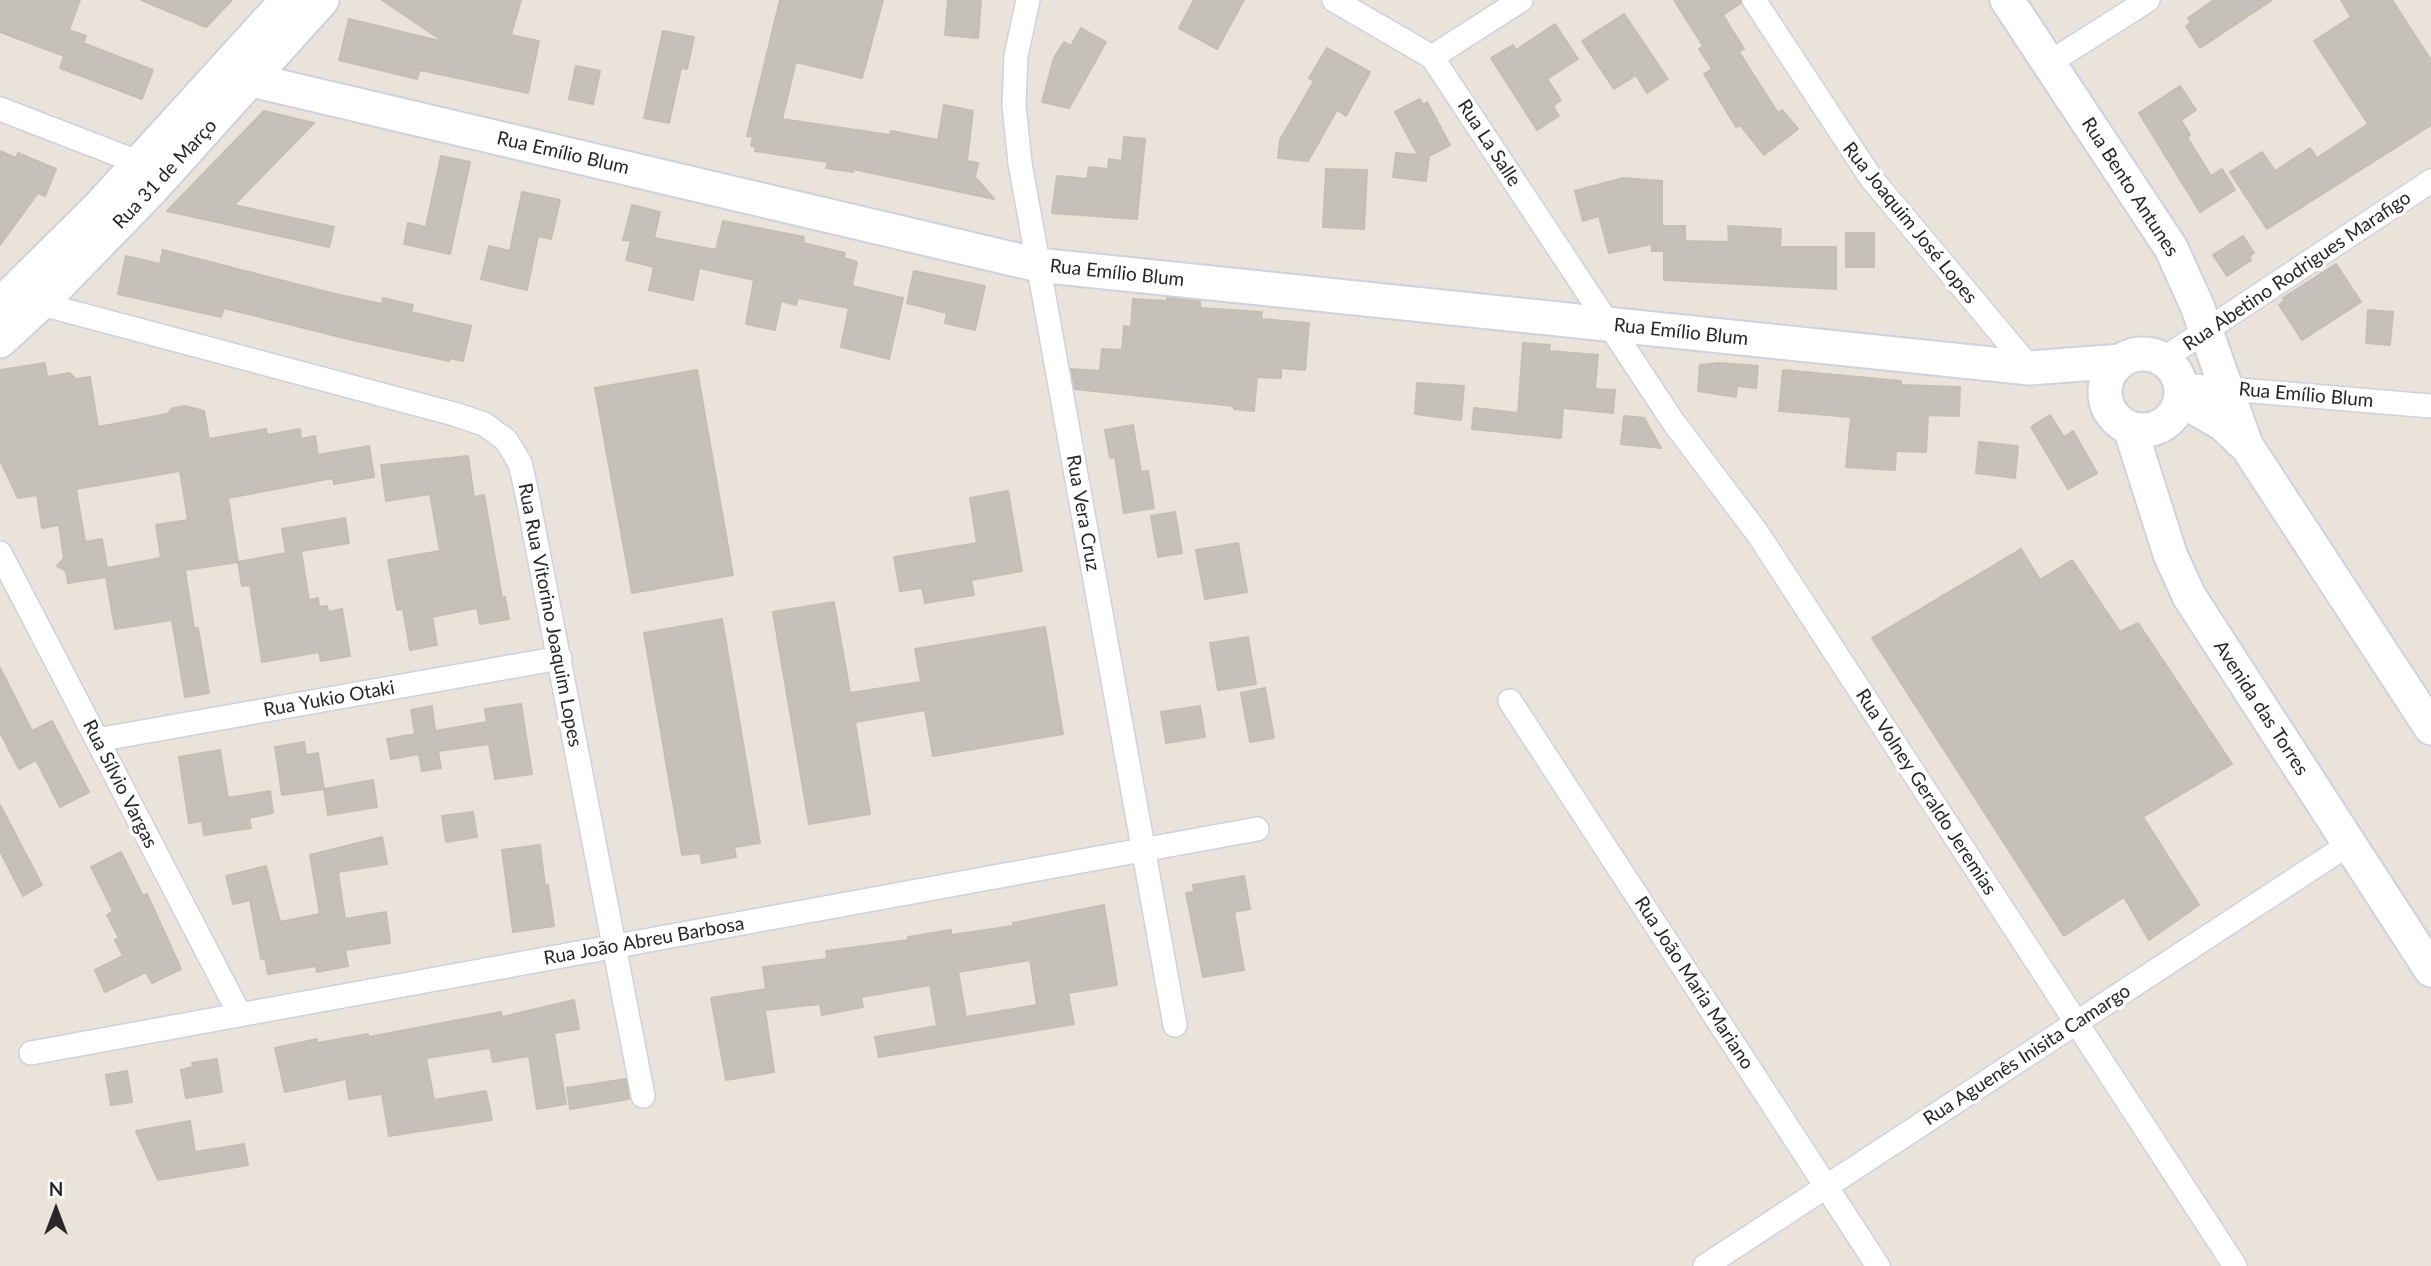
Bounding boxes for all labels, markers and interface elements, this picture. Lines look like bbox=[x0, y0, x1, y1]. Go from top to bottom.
street label: Rua La Salle bbox=[1452, 95, 1526, 191]
street label: Rua Bento Antunes bbox=[2077, 113, 2183, 261]
street label: Rua 31 de Março bbox=[108, 114, 222, 234]
street label: Rua Emílio Blum bbox=[495, 127, 631, 179]
street label: Rua Joaquim José Lopes bbox=[1838, 138, 1982, 308]
street label: Rua Abetino Rodrigues Marafigo bbox=[2179, 186, 2415, 356]
street label: Rua Emílio Blum bbox=[1049, 255, 1185, 291]
street label: Rua Emílio Blum bbox=[1613, 314, 1749, 350]
street label: Rua Emílio Blum bbox=[2238, 378, 2374, 412]
street label: Rua Vera Cruz bbox=[1062, 453, 1104, 573]
street label: Rua Rua Vitorino Joaquim Lopes bbox=[513, 481, 587, 749]
street label: Avenida das Torres bbox=[2209, 636, 2313, 780]
street label: Rua Yukio Otaki bbox=[262, 676, 396, 722]
street label: Rua Volney Geraldo Jeremias bbox=[1851, 685, 2001, 899]
street label: Rua Sílvio Vargas bbox=[78, 716, 162, 852]
street label: Rua João Maria Mariano bbox=[1630, 892, 1758, 1074]
street label: Rua João Abreu Barbosa bbox=[542, 912, 746, 970]
street label: Rua Aguenês Inisita Camargo bbox=[1919, 979, 2135, 1131]
north arrow bbox=[21, 1175, 91, 1245]
text: N bbox=[49, 1177, 63, 1200]

